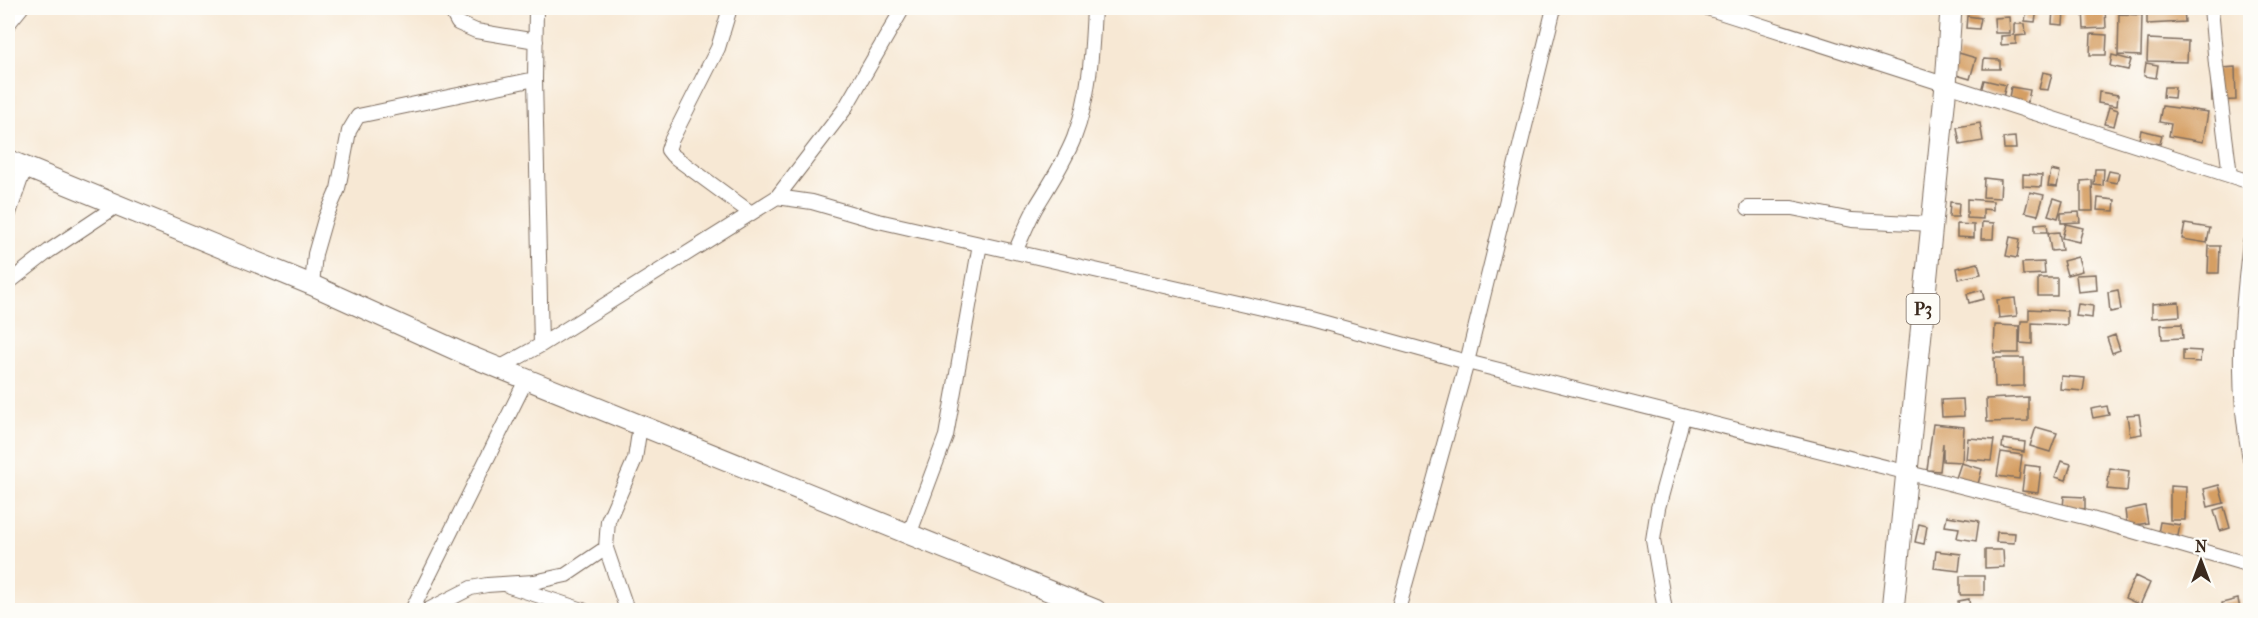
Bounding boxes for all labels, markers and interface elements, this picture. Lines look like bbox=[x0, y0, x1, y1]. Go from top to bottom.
road number: P3 bbox=[1906, 294, 1940, 324]
north arrow bbox=[2171, 531, 2231, 591]
text: N bbox=[2195, 537, 2208, 556]

